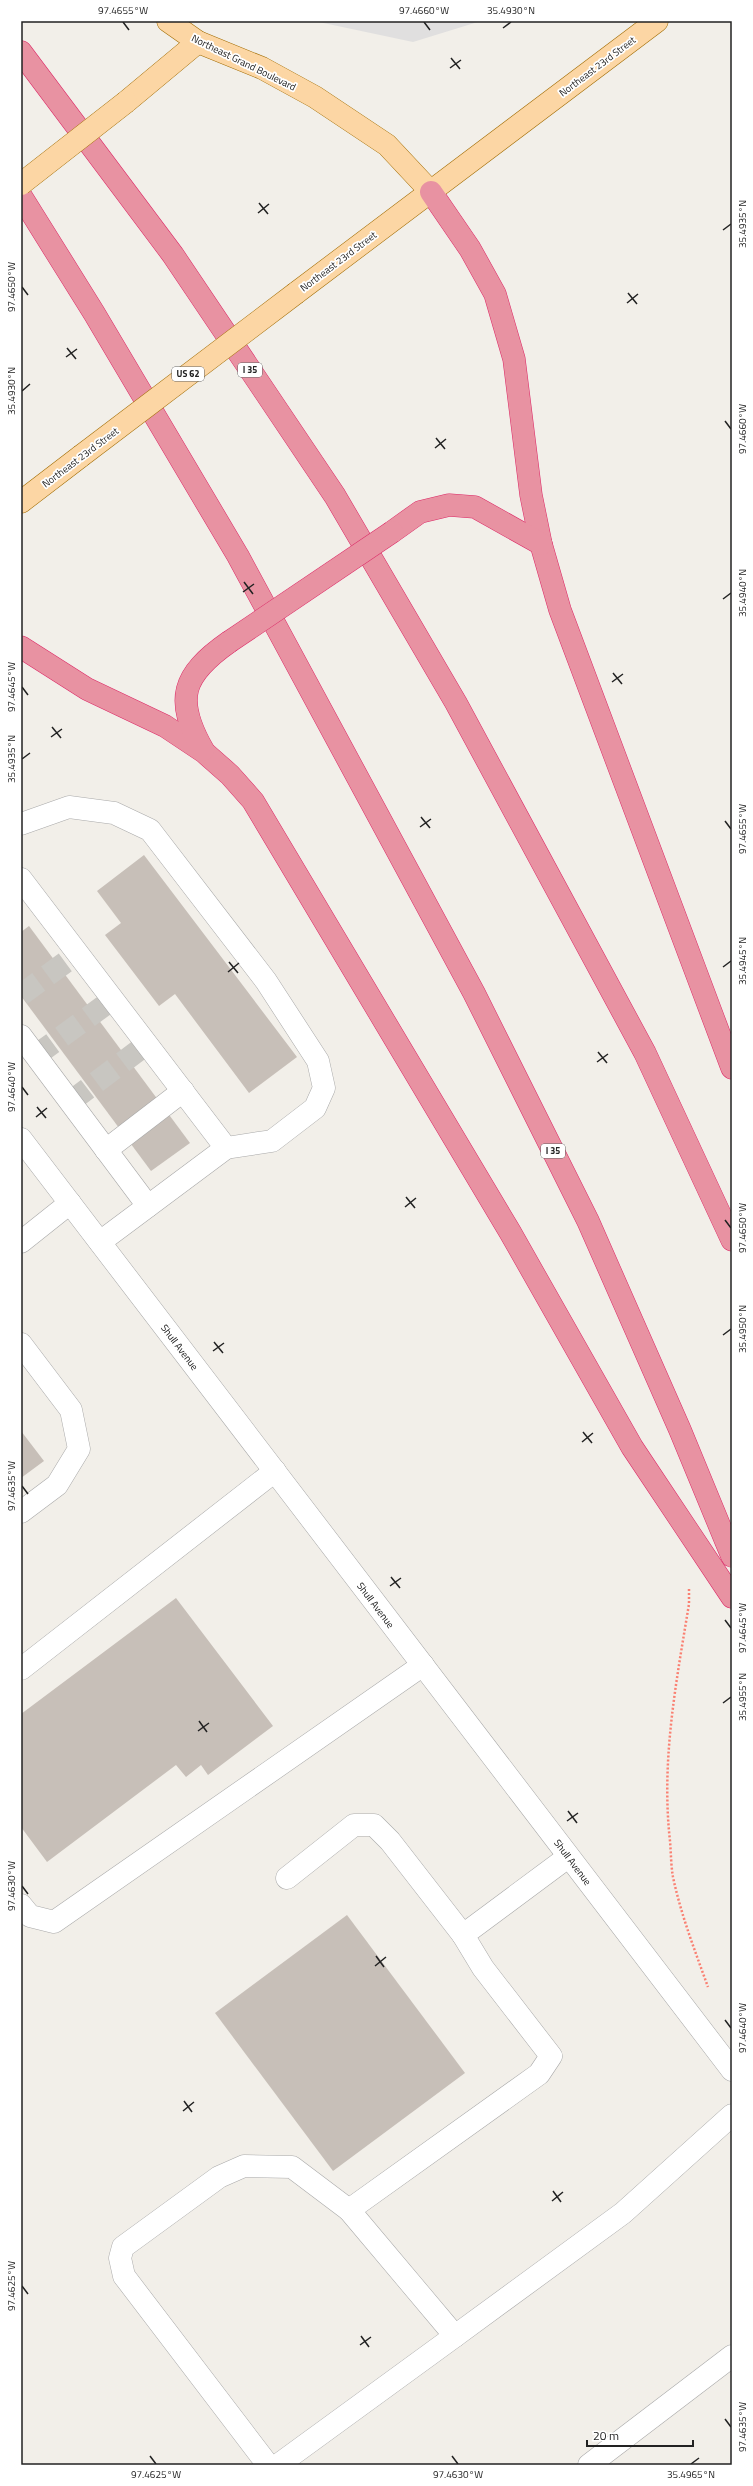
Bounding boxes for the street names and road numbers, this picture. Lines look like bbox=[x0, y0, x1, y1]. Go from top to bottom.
street label: Northeast Grand Boulevard bbox=[189, 31, 299, 94]
street label: Northeast 23rd Street bbox=[556, 32, 639, 100]
street label: Northeast 23rd Street bbox=[297, 227, 380, 295]
road number: I 35 bbox=[238, 363, 262, 377]
road number: US 62 bbox=[172, 367, 204, 381]
street label: Northeast 23rd Street bbox=[39, 423, 122, 491]
road number: I 35 bbox=[541, 1144, 565, 1158]
street label: Shull Avenue bbox=[157, 1321, 202, 1373]
street label: Shull Avenue bbox=[353, 1579, 398, 1631]
street label: Shull Avenue bbox=[550, 1836, 595, 1888]

